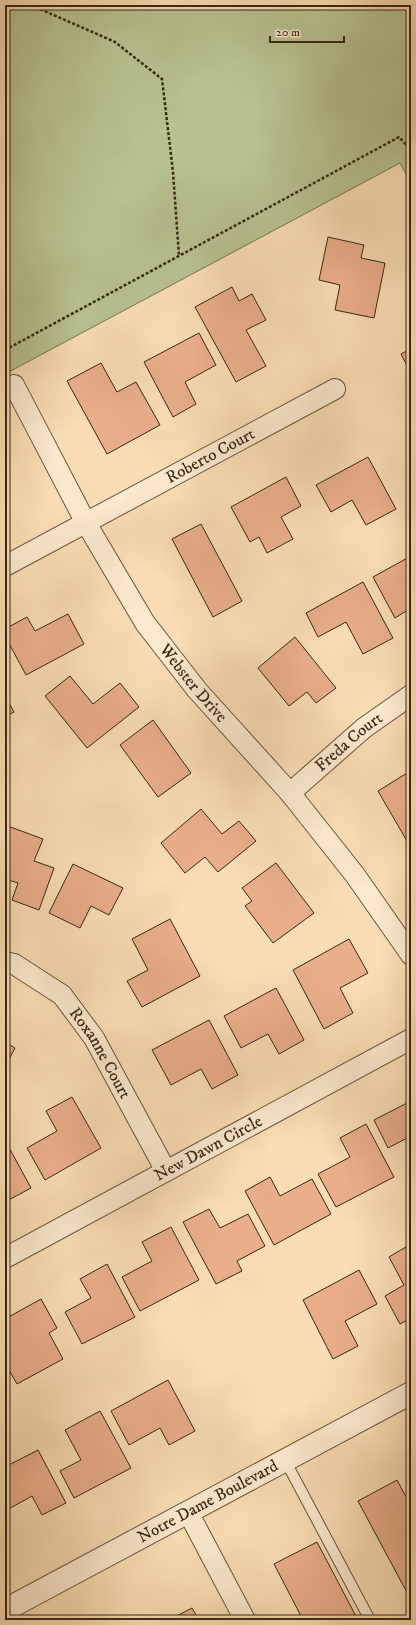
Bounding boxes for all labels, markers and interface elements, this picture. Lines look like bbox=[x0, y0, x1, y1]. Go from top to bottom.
scale bar bbox=[270, 18, 344, 44]
text: 20 m bbox=[276, 25, 300, 40]
street label: Roberto Court bbox=[162, 423, 259, 489]
street label: Webster Drive bbox=[154, 639, 232, 727]
street label: Freda Court bbox=[311, 707, 388, 777]
street label: Roxanne Court bbox=[64, 1003, 136, 1103]
street label: New Dawn Circle bbox=[150, 1110, 266, 1186]
street label: Notre Dame Boulevard bbox=[134, 1455, 283, 1548]

